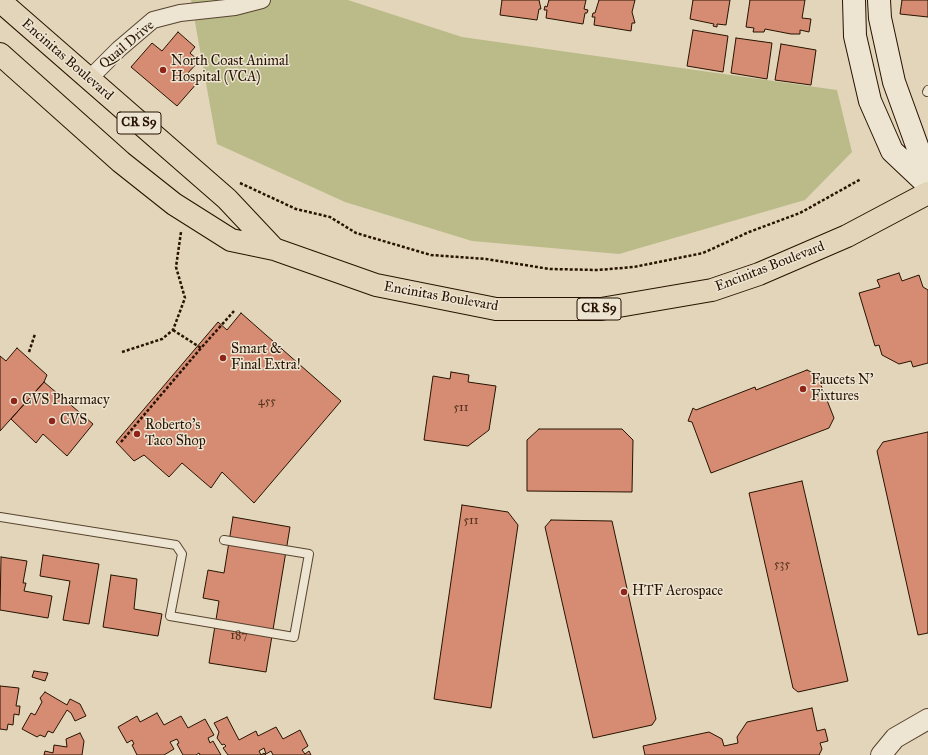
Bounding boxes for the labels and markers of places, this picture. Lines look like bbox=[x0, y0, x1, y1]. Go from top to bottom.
place label: North Coast Animal Hospital (VCA) bbox=[171, 54, 289, 86]
marker: North Coast Animal Hospital (VCA) bbox=[158, 65, 168, 75]
place label: Smart & Final Extra! bbox=[231, 342, 301, 374]
marker: Smart & Final Extra! bbox=[218, 353, 228, 363]
place label: Faucets N' Fixtures bbox=[811, 373, 873, 406]
marker: Faucets N' Fixtures bbox=[798, 384, 808, 394]
place label: CVS Pharmacy bbox=[22, 393, 109, 409]
marker: CVS Pharmacy bbox=[9, 396, 19, 406]
place label: CVS bbox=[60, 413, 87, 429]
marker: CVS bbox=[47, 416, 57, 426]
place label: Roberto's Taco Shop bbox=[145, 418, 206, 450]
marker: Roberto's Taco Shop bbox=[132, 429, 142, 439]
place label: HTF Aerospace bbox=[632, 584, 723, 600]
marker: HTF Aerospace bbox=[619, 587, 629, 597]

